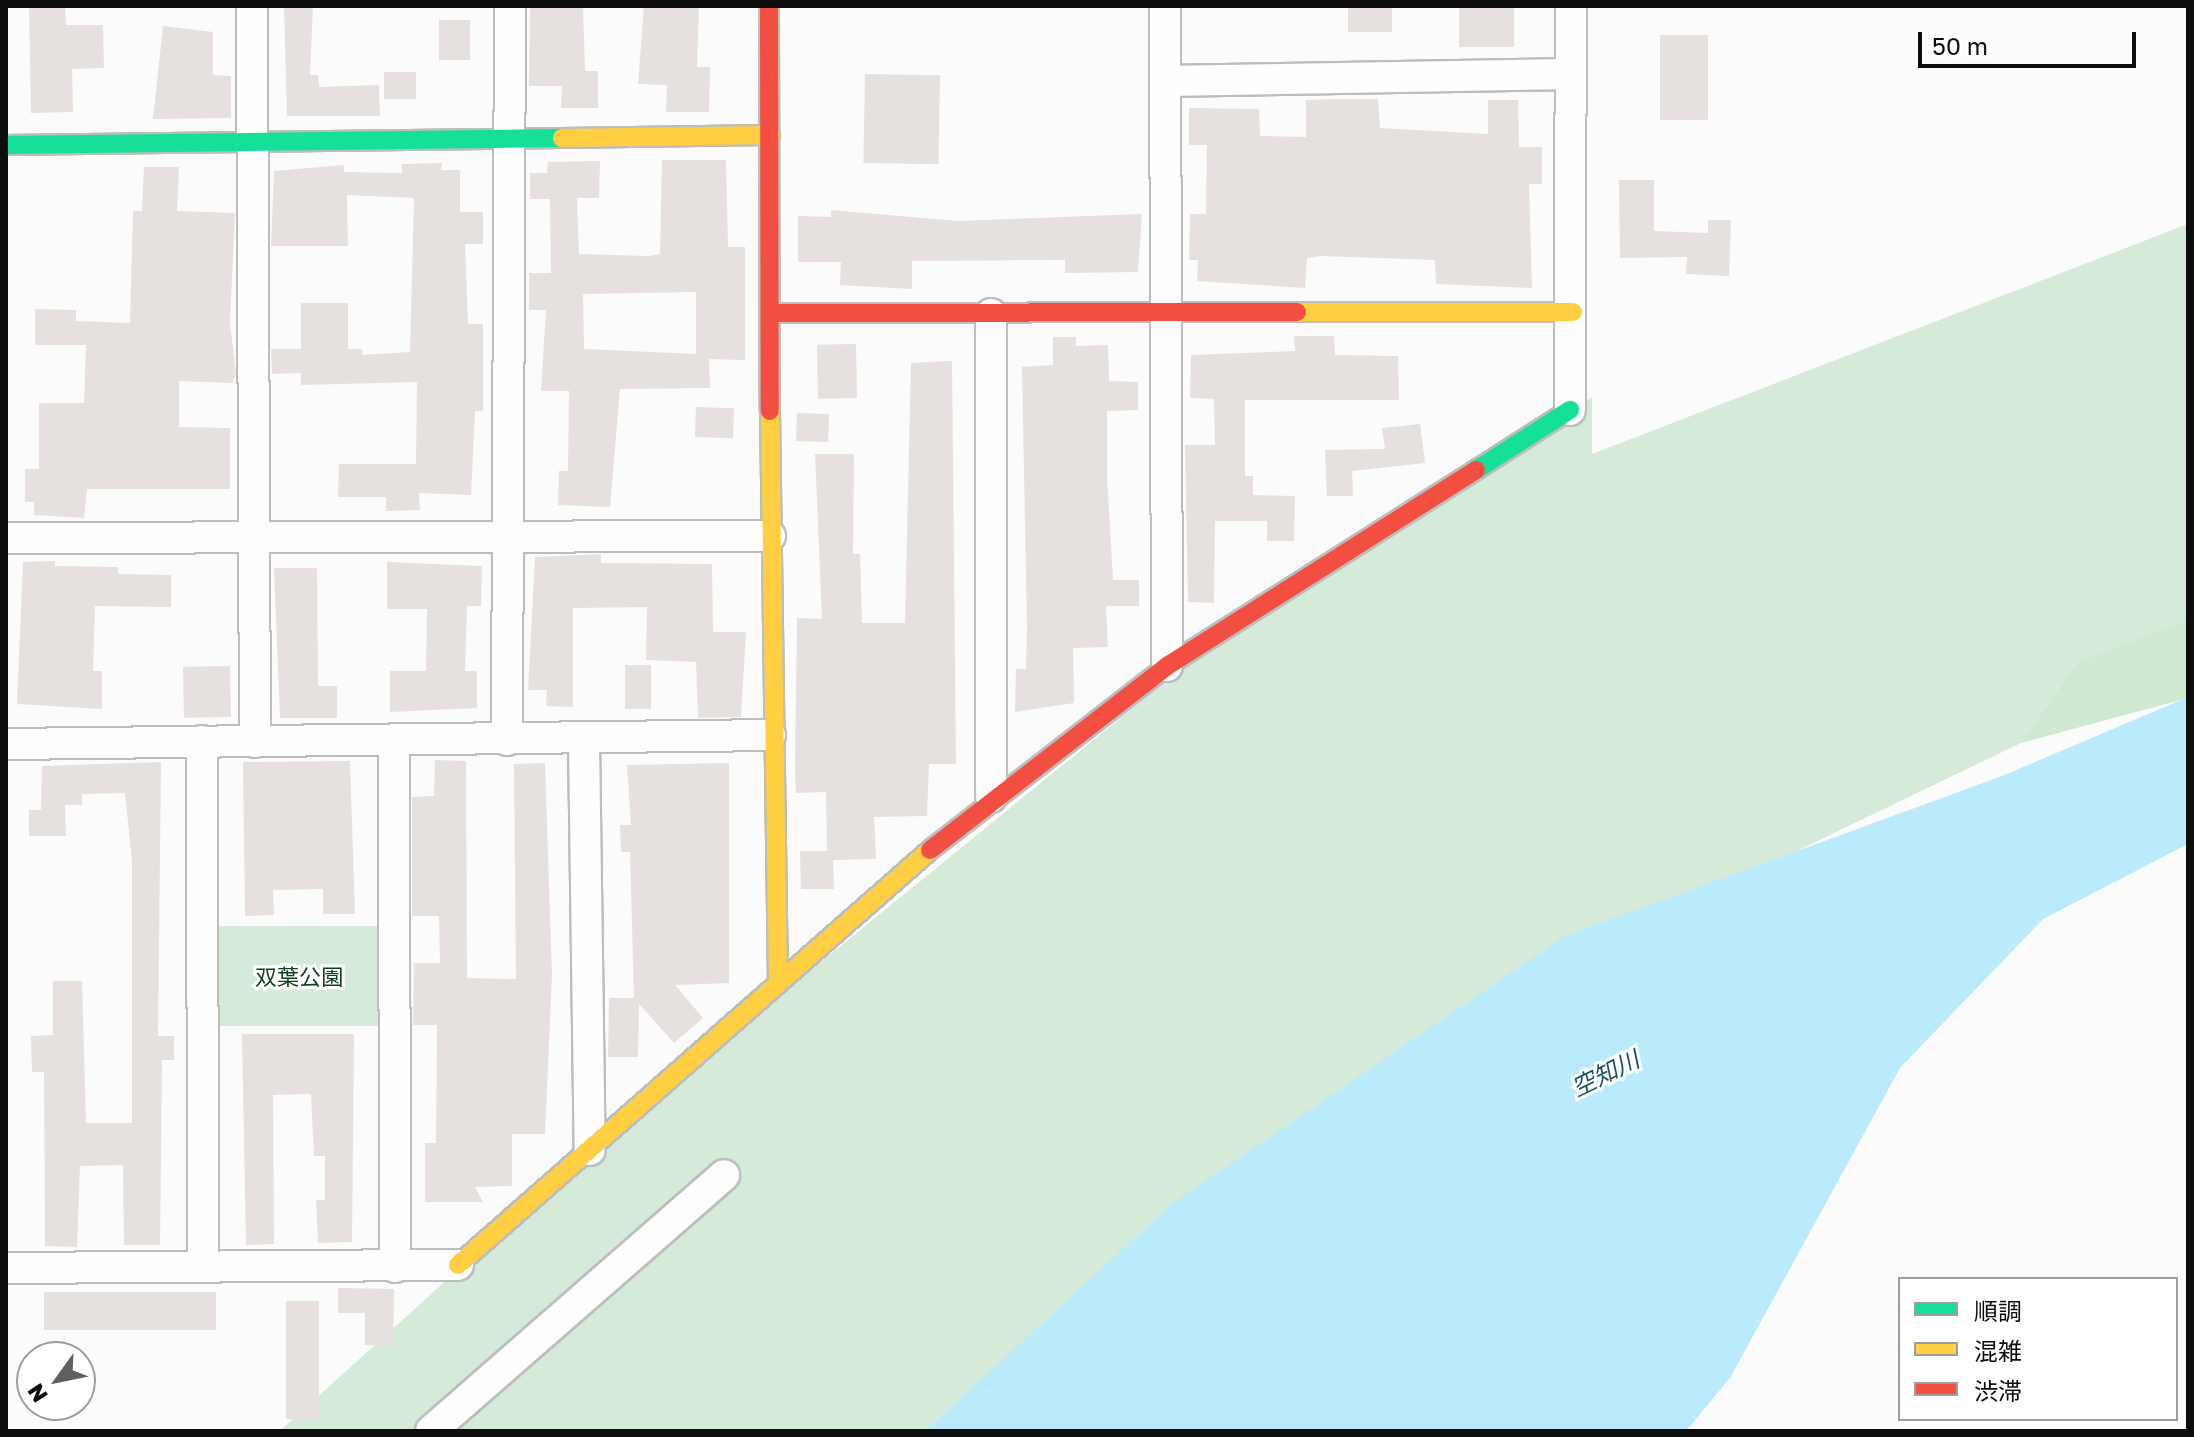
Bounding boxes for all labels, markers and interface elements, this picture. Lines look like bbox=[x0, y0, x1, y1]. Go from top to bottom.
scale bar bbox=[1922, 16, 2140, 66]
text: 50 m bbox=[1932, 31, 1988, 60]
park label: 双葉公園 bbox=[255, 964, 343, 990]
water label: 空知川 bbox=[1566, 1044, 1644, 1102]
legend bbox=[1898, 1277, 2178, 1421]
text: 順調 bbox=[1974, 1296, 2022, 1325]
text: 混雑 bbox=[1974, 1336, 2022, 1365]
north arrow bbox=[16, 1341, 96, 1421]
text: 渋滞 bbox=[1974, 1376, 2022, 1405]
text: N bbox=[21, 1379, 53, 1408]

